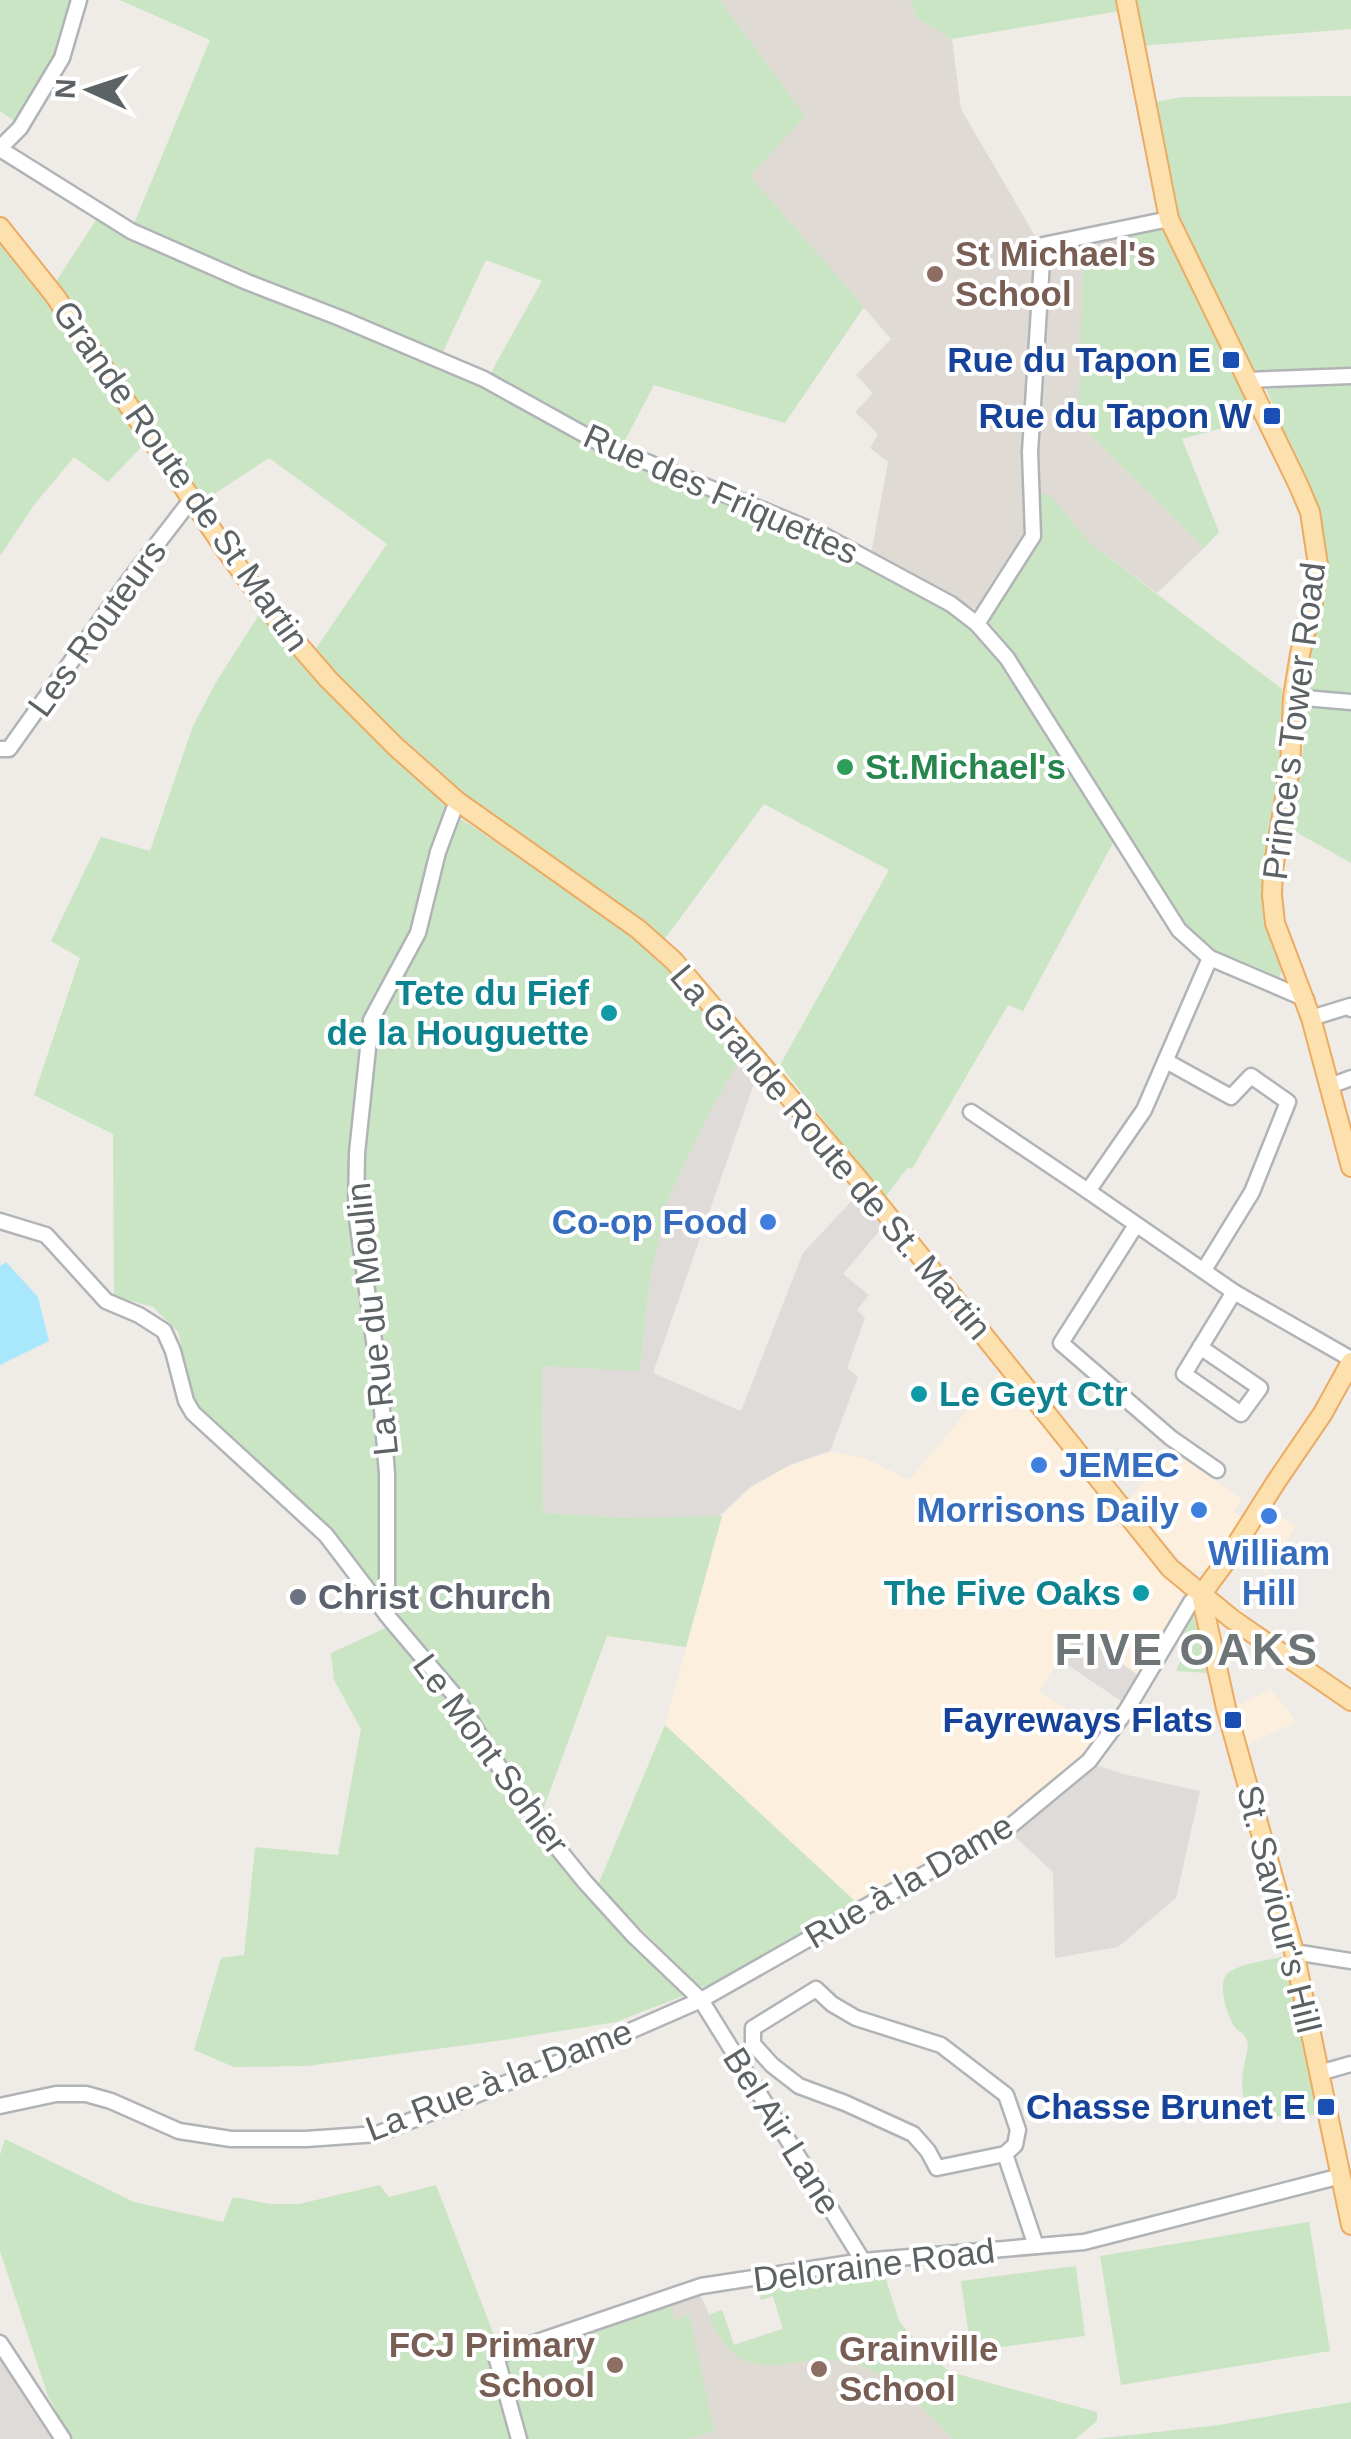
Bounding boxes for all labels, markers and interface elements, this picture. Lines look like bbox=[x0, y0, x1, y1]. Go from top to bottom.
north arrow bbox=[40, 40, 140, 140]
text: N bbox=[50, 78, 82, 100]
place label: St Michael's School bbox=[955, 234, 1156, 313]
marker: St Michael's School bbox=[924, 263, 946, 285]
street label: Grande Route de St Martin bbox=[45, 293, 317, 658]
place label: Rue du Tapon E bbox=[947, 340, 1211, 379]
marker: Rue du Tapon E bbox=[1220, 349, 1242, 371]
place label: Rue du Tapon W bbox=[979, 396, 1252, 435]
marker: Rue du Tapon W bbox=[1261, 405, 1283, 427]
street label: Rue des Friquettes bbox=[578, 416, 864, 571]
street label: Les Routeurs bbox=[20, 532, 174, 723]
street label: Prince's Tower Road bbox=[1255, 560, 1332, 882]
place label: St.Michael's bbox=[865, 747, 1066, 786]
marker: St.Michael's bbox=[834, 756, 856, 778]
street label: La Grande Route de St. Martin bbox=[663, 957, 1000, 1347]
place label: Tete du Fief de la Houguette bbox=[326, 973, 589, 1052]
marker: Tete du Fief de la Houguette bbox=[598, 1002, 620, 1024]
street label: La Rue du Moulin bbox=[338, 1181, 405, 1458]
place label: Co-op Food bbox=[552, 1202, 748, 1241]
marker: Co-op Food bbox=[757, 1211, 779, 1233]
place label: Le Geyt Ctr bbox=[939, 1374, 1128, 1413]
marker: Le Geyt Ctr bbox=[908, 1383, 930, 1405]
place label: JEMEC bbox=[1059, 1445, 1180, 1484]
marker: JEMEC bbox=[1028, 1454, 1050, 1476]
place label: Morrisons Daily bbox=[916, 1490, 1180, 1529]
marker: Morrisons Daily bbox=[1188, 1499, 1210, 1521]
marker: William Hill bbox=[1258, 1505, 1280, 1527]
place label: William Hill bbox=[1208, 1533, 1330, 1612]
place label: The Five Oaks bbox=[884, 1573, 1121, 1612]
place label: Christ Church bbox=[318, 1577, 551, 1616]
marker: The Five Oaks bbox=[1130, 1582, 1152, 1604]
marker: Christ Church bbox=[287, 1586, 309, 1608]
district label: FIVE OAKS bbox=[1054, 1624, 1320, 1675]
street label: Le Mont Sohier bbox=[406, 1646, 577, 1861]
place label: Fayreways Flats bbox=[943, 1700, 1213, 1739]
marker: Fayreways Flats bbox=[1222, 1709, 1244, 1731]
street label: St. Saviour's Hill bbox=[1230, 1781, 1329, 2037]
street label: Rue à la Dame bbox=[798, 1805, 1020, 1956]
street label: La Rue à la Dame bbox=[360, 2011, 637, 2148]
street label: Bel Air Lane bbox=[716, 2040, 849, 2221]
place label: Chasse Brunet E bbox=[1026, 2087, 1306, 2126]
marker: Chasse Brunet E bbox=[1315, 2096, 1337, 2118]
street label: Deloraine Road bbox=[751, 2230, 997, 2299]
place label: FCJ Primary School bbox=[389, 2325, 596, 2404]
place label: Grainville School bbox=[839, 2329, 999, 2408]
marker: FCJ Primary School bbox=[604, 2354, 626, 2376]
marker: Grainville School bbox=[808, 2358, 830, 2380]

